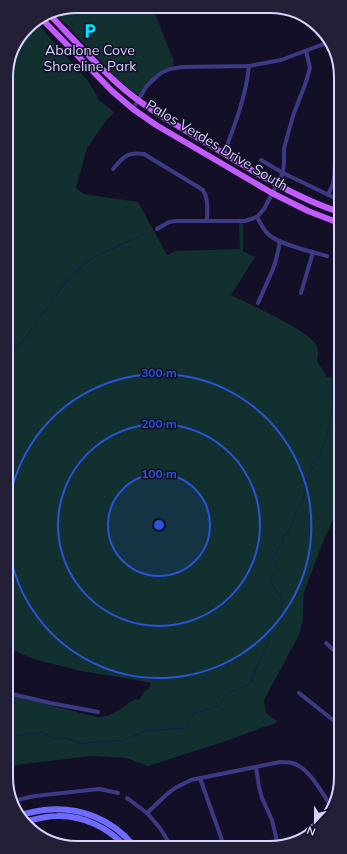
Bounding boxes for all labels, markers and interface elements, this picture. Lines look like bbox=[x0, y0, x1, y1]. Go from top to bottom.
parking icon: Abalone Cove Shoreline Park bbox=[81, 22, 99, 40]
place label: Abalone Cove Shoreline Park bbox=[43, 41, 137, 75]
street label: Palos Verdes Drive South bbox=[143, 95, 291, 195]
text: 300 m bbox=[141, 365, 177, 380]
text: 200 m bbox=[141, 416, 177, 431]
text: 100 m bbox=[141, 466, 177, 481]
centre of rings bbox=[152, 518, 166, 532]
north arrow bbox=[295, 802, 335, 842]
text: N bbox=[305, 823, 318, 839]

